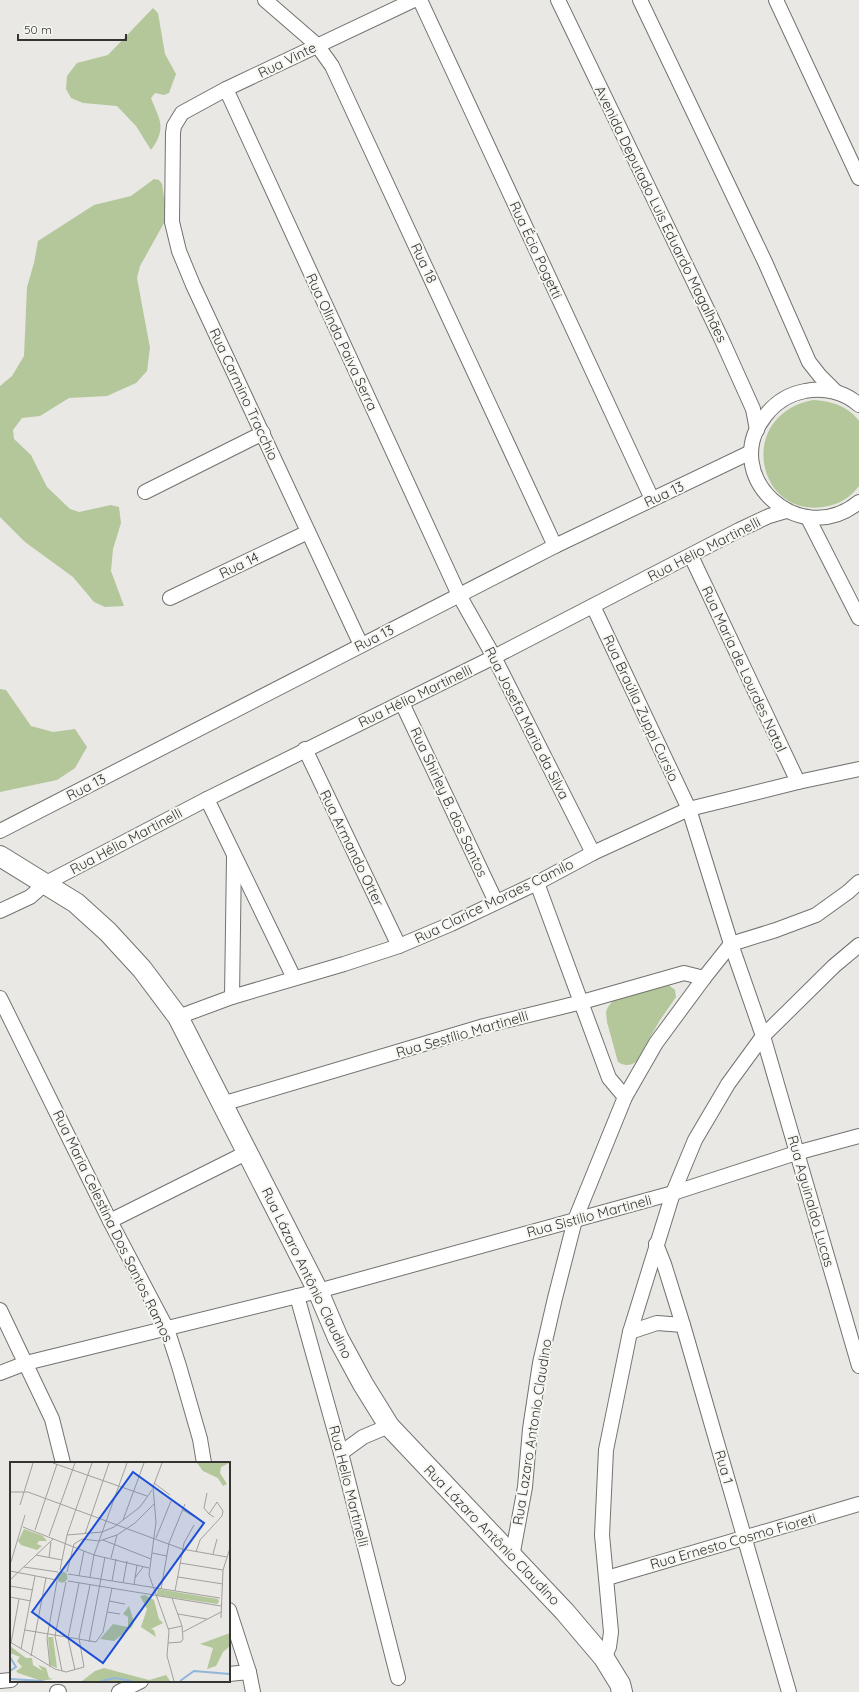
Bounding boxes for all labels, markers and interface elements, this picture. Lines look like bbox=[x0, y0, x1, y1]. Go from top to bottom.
scale bar bbox=[18, 16, 126, 42]
text: 50 m bbox=[24, 22, 52, 37]
street label: Rua Vinte bbox=[255, 38, 319, 82]
street label: Avenida Deputado Luis Eduardo Magalhães bbox=[591, 83, 731, 345]
street label: Rua Écio Pogetti bbox=[506, 198, 566, 302]
street label: Rua 18 bbox=[407, 240, 441, 286]
street label: Rua Olinda Paiva Serra bbox=[302, 270, 382, 414]
street label: Rua Carmino Tracchio bbox=[205, 325, 283, 463]
street label: Rua 13 bbox=[641, 477, 687, 511]
street label: Rua Hélio Martinelli bbox=[644, 513, 764, 585]
street label: Rua 14 bbox=[216, 548, 262, 582]
street label: Rua Maria de Lourdes Natal bbox=[698, 583, 790, 755]
street label: Rua 13 bbox=[351, 620, 397, 656]
street label: Rua Braúlia Zuppi Cursio bbox=[599, 632, 683, 784]
street label: Rua Josefa Maria da Silva bbox=[481, 644, 573, 802]
street label: Rua Hélio Martinelli bbox=[355, 661, 475, 731]
street label: Rua Shirley B. dos Santos bbox=[406, 724, 492, 880]
street label: Rua 13 bbox=[63, 769, 109, 805]
street label: Rua Armando Otter bbox=[316, 787, 388, 910]
street label: Rua Hélio Martinelli bbox=[67, 804, 185, 878]
street label: Rua Clarice Moraes Camilo bbox=[412, 855, 576, 947]
street label: Rua Sestílio Martinelli bbox=[394, 1007, 530, 1061]
street label: Rua Maria Celestina Dos Santos Ramos bbox=[49, 1107, 177, 1345]
street label: Rua Aguinaldo Lucas bbox=[784, 1133, 838, 1269]
street label: Rua Lázaro Antônio Claudino bbox=[258, 1184, 356, 1362]
street label: Rua Sistilio Martineli bbox=[525, 1191, 653, 1241]
street label: Rua Lazaro Antonio Claudino bbox=[508, 1338, 556, 1526]
street label: Rua Helio Martinelli bbox=[325, 1423, 373, 1549]
street label: Rua 1 bbox=[711, 1448, 737, 1486]
street label: Rua Lázaro Antônio Claudino bbox=[420, 1461, 564, 1609]
inset map bbox=[10, 1462, 230, 1682]
street label: Rua Ernesto Cosmo Fioreti bbox=[648, 1509, 818, 1573]

